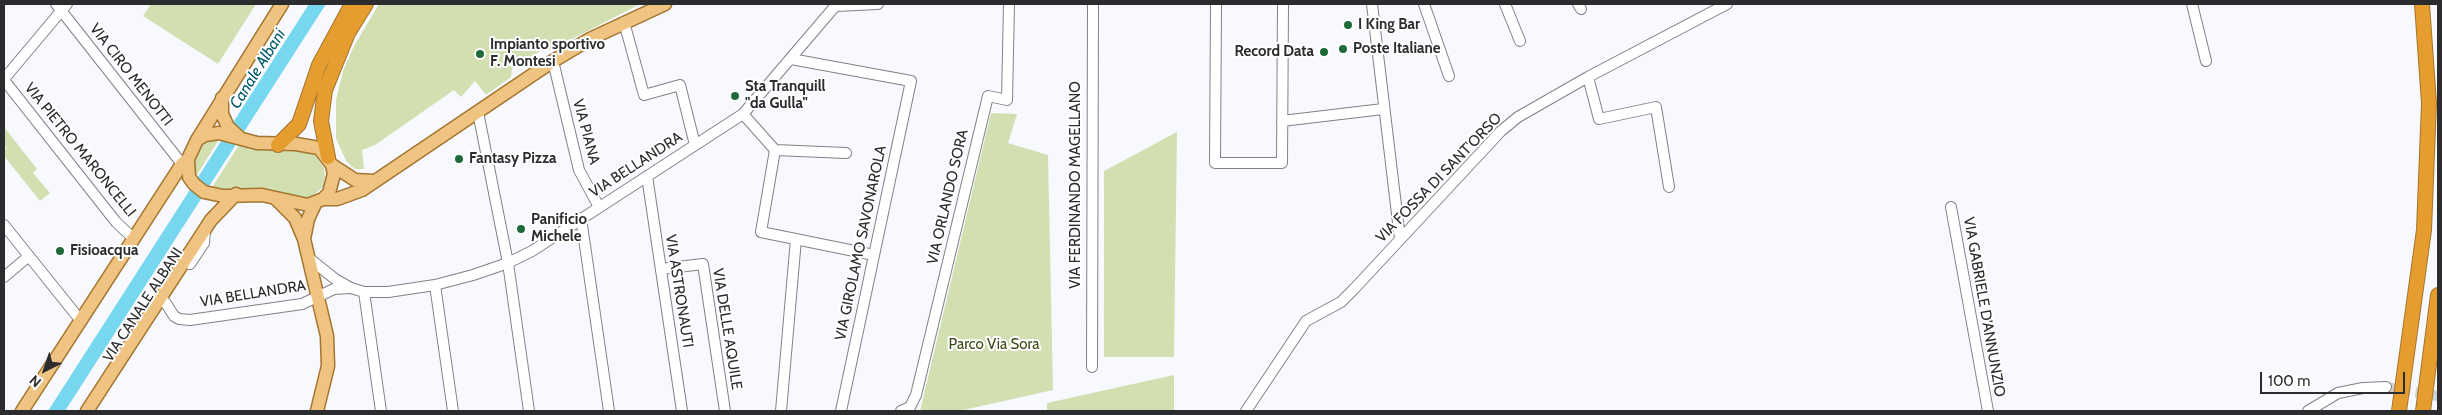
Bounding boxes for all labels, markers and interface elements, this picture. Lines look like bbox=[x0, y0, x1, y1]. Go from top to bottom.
place label: I King Bar bbox=[1358, 16, 1420, 34]
marker: I King Bar bbox=[1342, 19, 1354, 31]
street label: VIA CIRO MENOTTI bbox=[86, 20, 176, 130]
water label: Canale Albani bbox=[226, 26, 290, 112]
place label: Impianto sportivo F. Montesi bbox=[490, 36, 605, 71]
place label: Poste Italiane bbox=[1353, 40, 1441, 58]
place label: Record Data bbox=[1234, 43, 1314, 61]
marker: Poste Italiane bbox=[1337, 43, 1349, 55]
marker: Record Data bbox=[1318, 46, 1330, 58]
marker: Impianto sportivo F. Montesi bbox=[474, 48, 486, 60]
place label: Sta Tranquill "da Gulla" bbox=[745, 78, 826, 113]
street label: VIA PIETRO MARONCELLI bbox=[20, 79, 140, 221]
street label: VIA FERDINANDO MAGELLANO bbox=[1067, 81, 1085, 289]
marker: Sta Tranquill "da Gulla" bbox=[729, 90, 741, 102]
street label: VIA PIANA bbox=[569, 97, 603, 167]
street label: VIA FOSSA DI SANT'ORSO bbox=[1372, 109, 1506, 247]
street label: VIA BELLANDRA bbox=[586, 128, 686, 202]
street label: VIA ORLANDO SORA bbox=[924, 128, 972, 266]
street label: VIA GIROLAMO SAVONAROLA bbox=[832, 144, 890, 342]
place label: Fantasy Pizza bbox=[469, 150, 556, 168]
marker: Fantasy Pizza bbox=[453, 153, 465, 165]
place label: Panificio Michele bbox=[531, 211, 587, 246]
street label: VIA GABRIELE D'ANNUNZIO bbox=[1959, 216, 2009, 398]
marker: Panificio Michele bbox=[515, 223, 527, 235]
street label: VIA ASTRONAUTI bbox=[661, 233, 697, 349]
place label: Fisioacqua bbox=[70, 242, 138, 260]
marker: Fisioacqua bbox=[54, 245, 66, 257]
street label: VIA CANALE ALBANI bbox=[99, 245, 187, 365]
street label: VIA DELLE AQUILE bbox=[709, 267, 745, 391]
street label: VIA BELLANDRA bbox=[199, 277, 307, 311]
park label: Parco Via Sora bbox=[949, 336, 1039, 354]
north arrow bbox=[20, 345, 70, 395]
scale bar bbox=[2262, 362, 2407, 394]
text: N bbox=[26, 371, 45, 391]
text: 100 m bbox=[2268, 372, 2310, 390]

